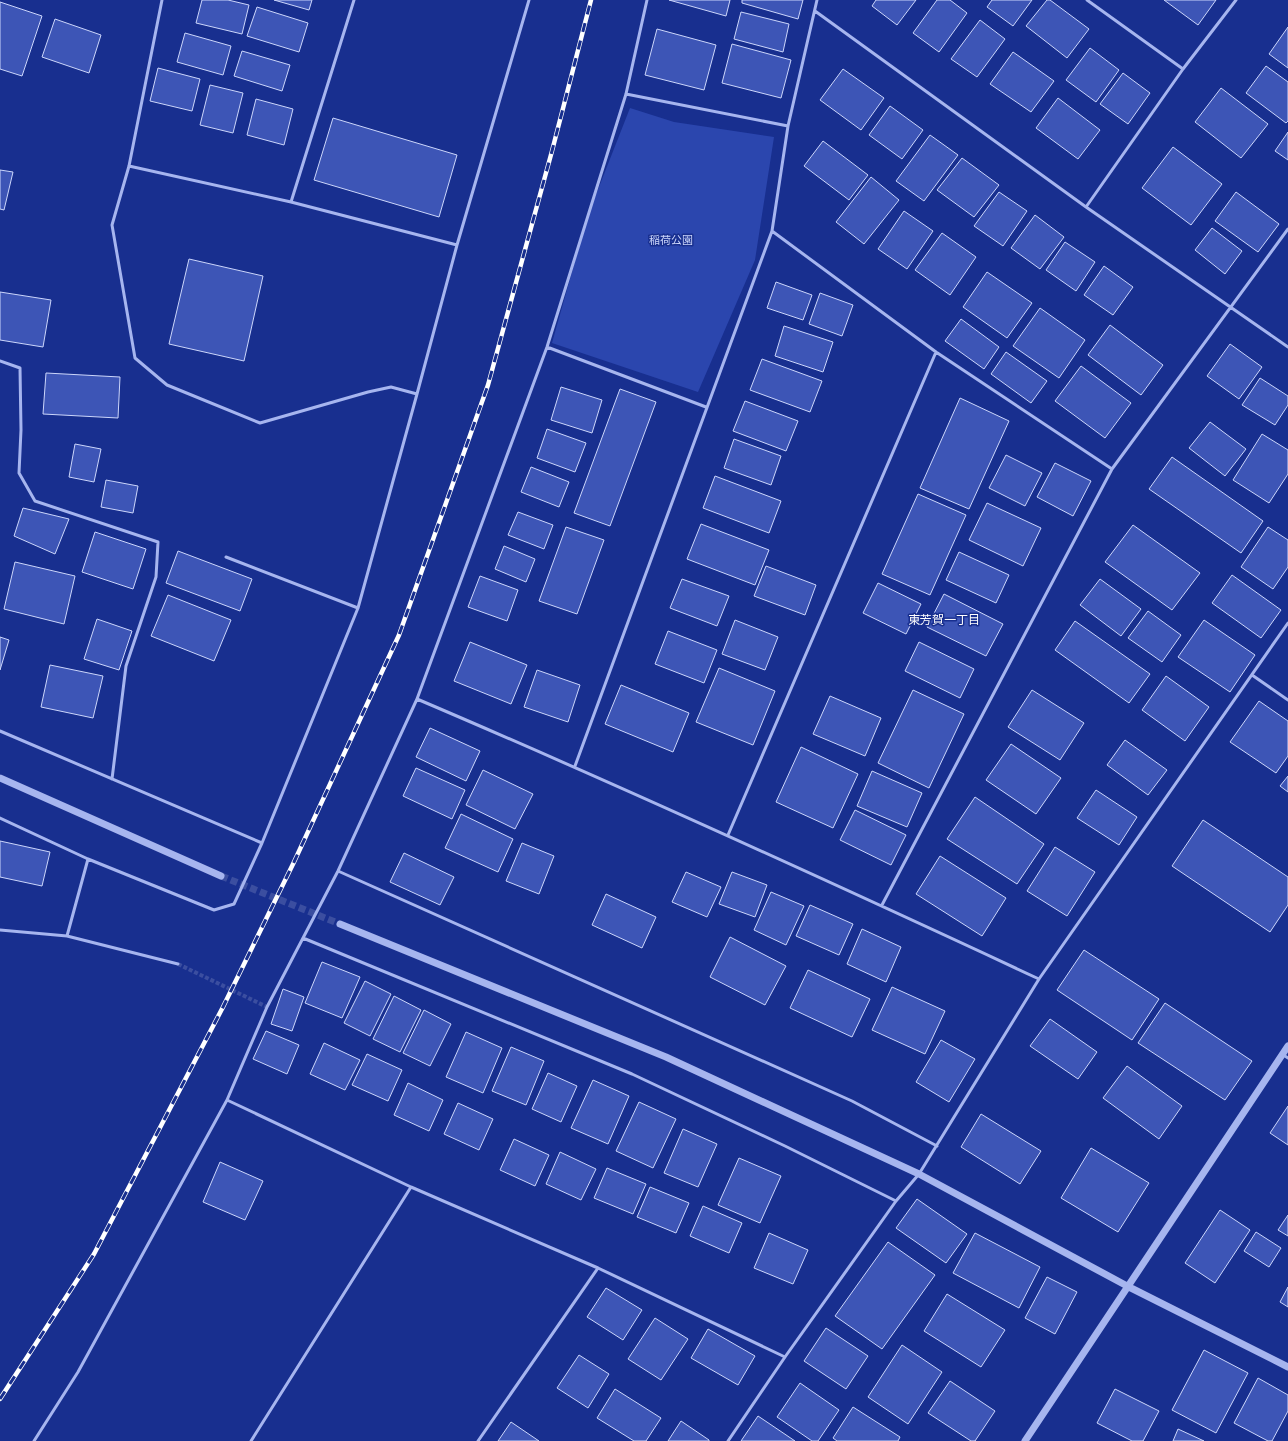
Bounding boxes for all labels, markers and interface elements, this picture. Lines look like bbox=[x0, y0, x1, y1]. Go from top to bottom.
park label: 稲荷公園 bbox=[649, 232, 693, 248]
district label: 東芳賀一丁目 bbox=[908, 611, 980, 628]

